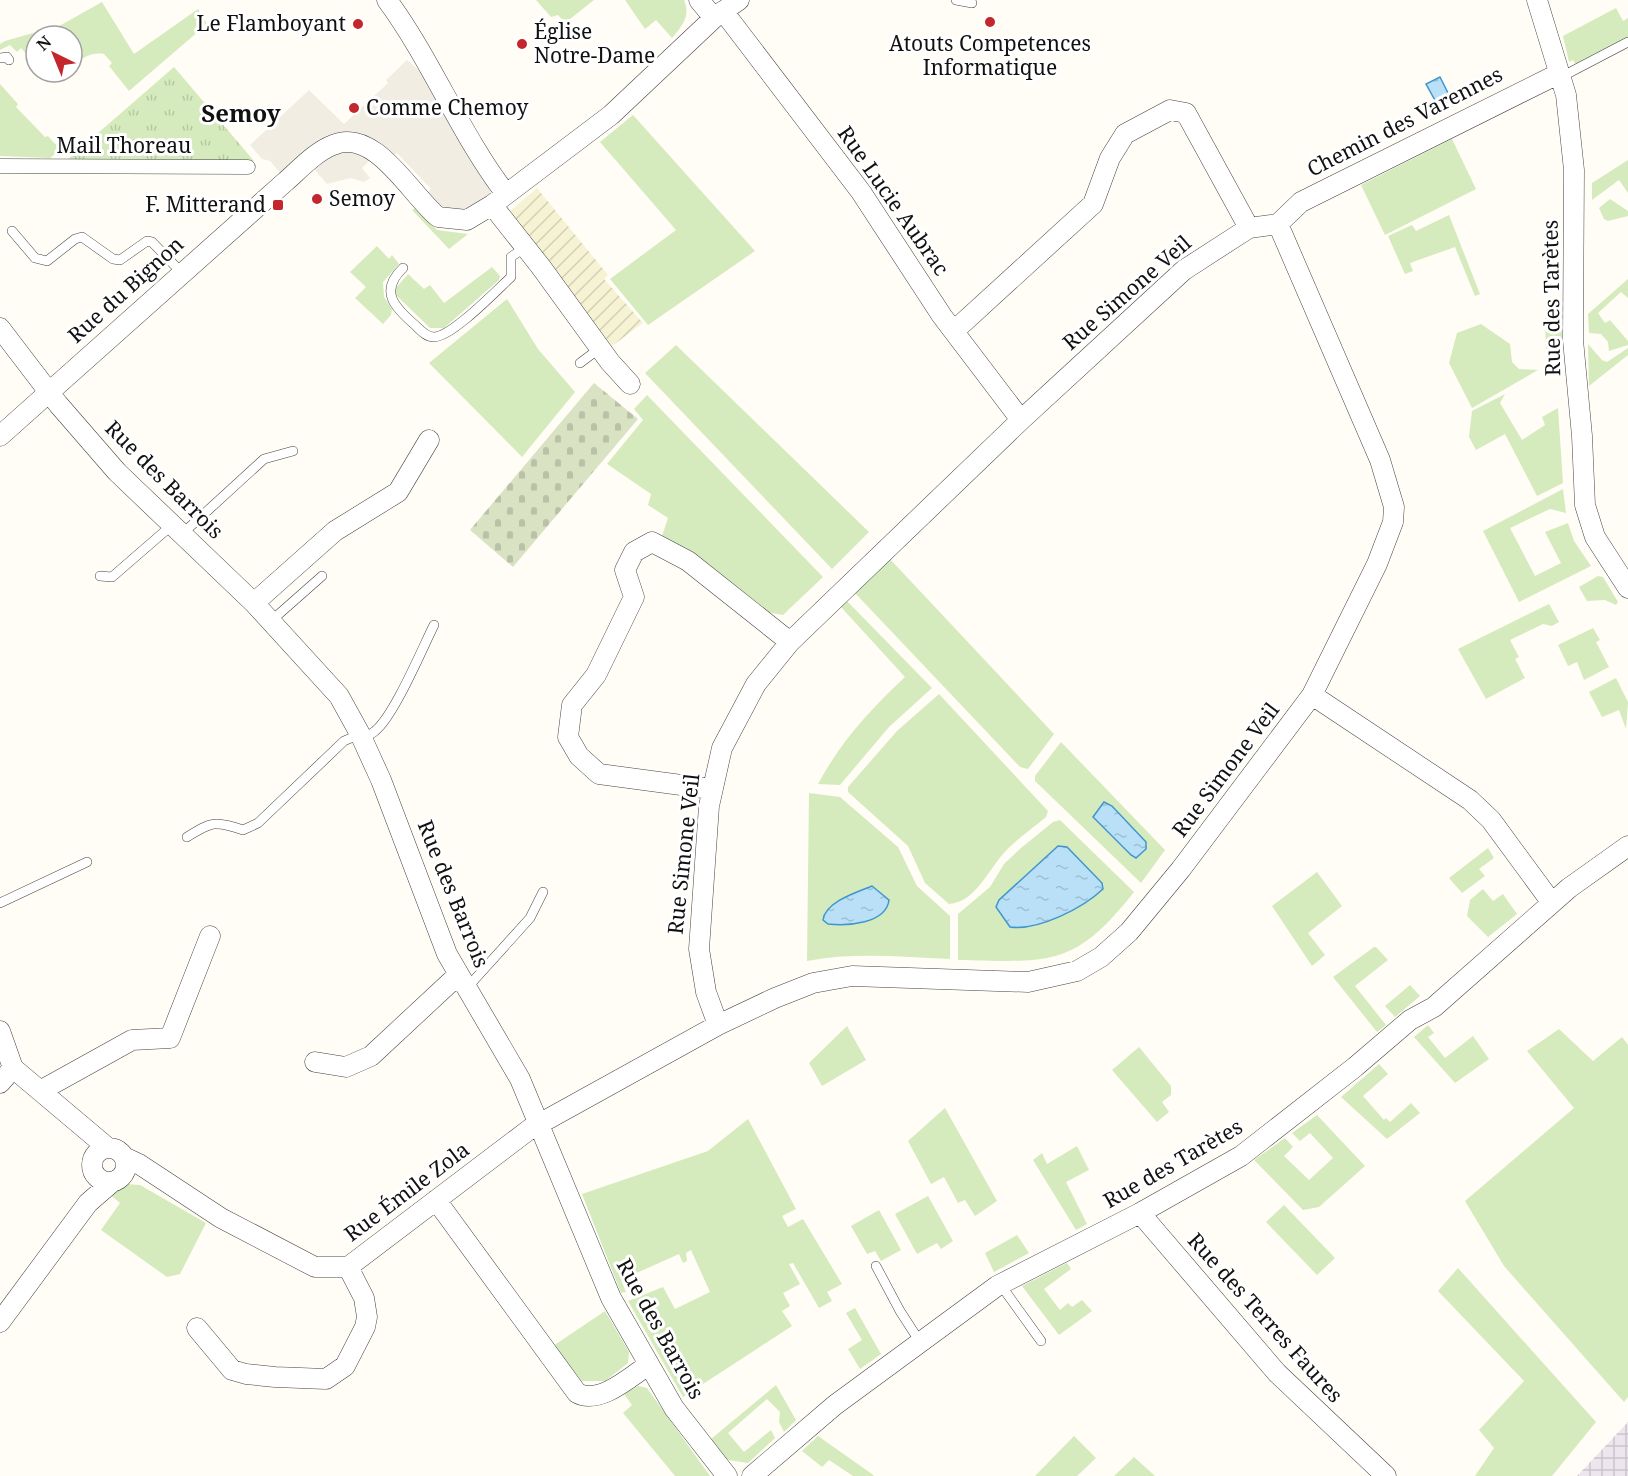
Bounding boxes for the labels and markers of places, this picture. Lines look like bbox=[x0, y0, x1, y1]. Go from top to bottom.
place label: Le Flamboyant bbox=[196, 9, 346, 37]
marker: Atouts Competences Informatique bbox=[983, 15, 997, 29]
marker: Le Flamboyant bbox=[351, 17, 365, 31]
place label: Église Notre-Dame bbox=[534, 17, 655, 69]
place label: Atouts Competences Informatique bbox=[889, 29, 1091, 81]
marker: Église Notre-Dame bbox=[515, 37, 529, 51]
place label: Comme Chemoy bbox=[366, 93, 528, 121]
marker: Comme Chemoy bbox=[347, 101, 361, 115]
place label: Semoy bbox=[329, 184, 395, 212]
place label: F. Mitterand bbox=[145, 190, 266, 218]
marker: Semoy bbox=[310, 192, 324, 206]
marker: F. Mitterand bbox=[271, 198, 285, 212]

